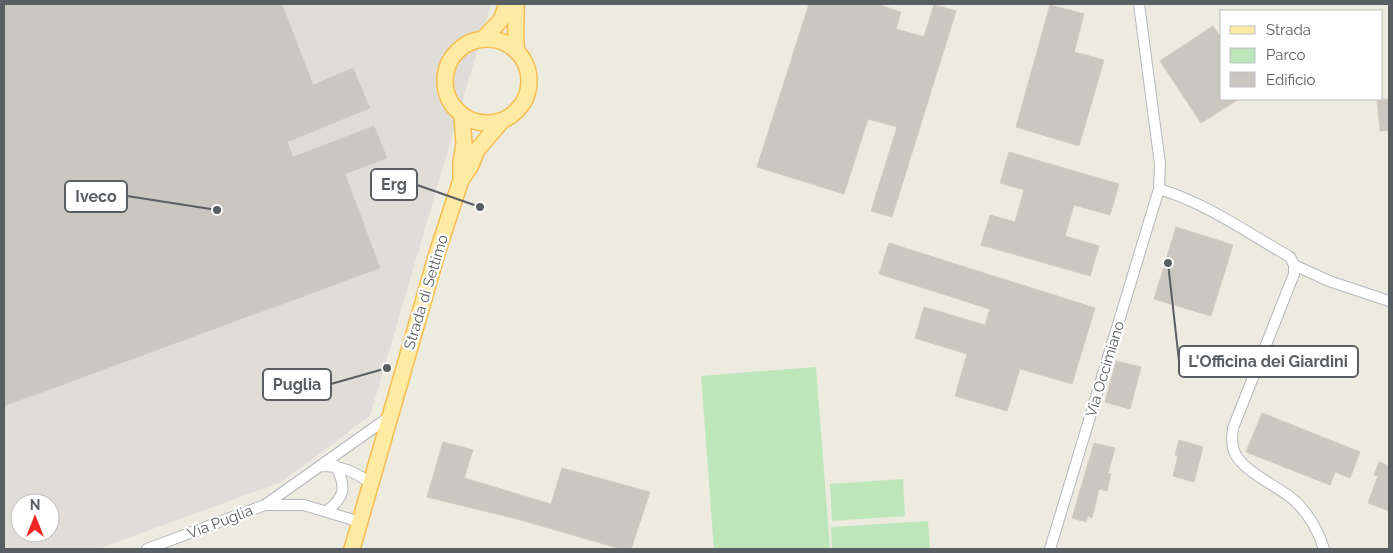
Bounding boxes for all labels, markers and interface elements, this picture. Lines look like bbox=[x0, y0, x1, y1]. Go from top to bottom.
legend bbox=[1220, 10, 1383, 100]
text: Strada bbox=[1266, 21, 1311, 39]
text: Parco bbox=[1266, 46, 1306, 64]
text: Edificio bbox=[1266, 71, 1316, 89]
callout: Erg bbox=[371, 169, 417, 200]
text: Erg bbox=[381, 175, 407, 194]
callout: Iveco bbox=[65, 181, 127, 212]
text: Iveco bbox=[75, 187, 117, 206]
street label: Strada di Settimo bbox=[400, 232, 452, 352]
street label: Via Occimiano bbox=[1082, 319, 1128, 419]
callout: L'Officina dei Giardini bbox=[1179, 346, 1358, 377]
text: L'Officina dei Giardini bbox=[1188, 352, 1348, 371]
callout: Puglia bbox=[263, 369, 331, 400]
text: Puglia bbox=[273, 375, 321, 394]
north arrow bbox=[10, 493, 60, 543]
text: N bbox=[30, 497, 40, 513]
street label: Via Puglia bbox=[185, 501, 255, 543]

